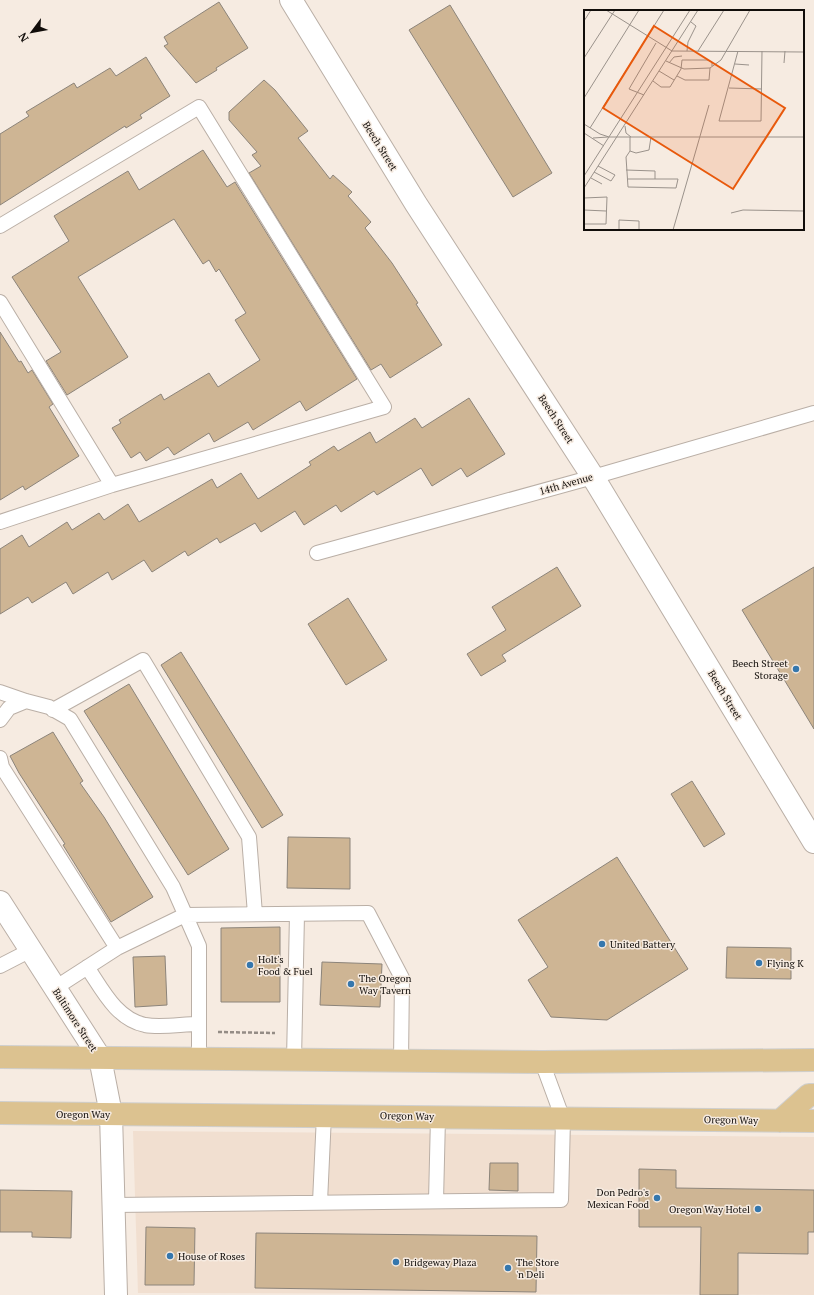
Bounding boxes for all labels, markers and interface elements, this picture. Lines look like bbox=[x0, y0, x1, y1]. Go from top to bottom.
inset map bbox=[584, 10, 804, 230]
north arrow bbox=[12, 12, 52, 52]
text: N bbox=[15, 29, 32, 45]
street label: Beech Street bbox=[360, 119, 400, 173]
street label: Beech Street bbox=[535, 392, 577, 446]
street label: 14th Avenue bbox=[538, 470, 594, 498]
place label: Beech Street Storage bbox=[732, 657, 788, 682]
marker: Beech Street Storage bbox=[791, 664, 801, 674]
street label: Beech Street bbox=[705, 668, 745, 723]
place label: United Battery bbox=[610, 938, 676, 951]
marker: United Battery bbox=[597, 939, 607, 949]
place label: Holt's Food & Fuel bbox=[258, 953, 313, 978]
place label: Flying K bbox=[767, 957, 804, 970]
marker: Flying K bbox=[754, 958, 764, 968]
marker: Holt's Food & Fuel bbox=[245, 960, 255, 970]
place label: The Oregon Way Tavern bbox=[359, 972, 412, 997]
marker: The Oregon Way Tavern bbox=[346, 979, 356, 989]
street label: Baltimore Street bbox=[50, 986, 101, 1054]
street label: Oregon Way bbox=[56, 1108, 111, 1121]
street label: Oregon Way bbox=[380, 1109, 435, 1123]
street label: Oregon Way bbox=[704, 1113, 759, 1127]
place label: Don Pedro's Mexican Food bbox=[587, 1186, 649, 1211]
marker: Don Pedro's Mexican Food bbox=[652, 1193, 662, 1203]
place label: Oregon Way Hotel bbox=[669, 1203, 750, 1216]
marker: Oregon Way Hotel bbox=[753, 1204, 763, 1214]
place label: House of Roses bbox=[178, 1250, 245, 1263]
marker: House of Roses bbox=[165, 1251, 175, 1261]
place label: Bridgeway Plaza bbox=[404, 1256, 477, 1269]
place label: The Store 'n Deli bbox=[516, 1256, 559, 1281]
marker: Bridgeway Plaza bbox=[391, 1257, 401, 1267]
marker: The Store 'n Deli bbox=[503, 1263, 513, 1273]

